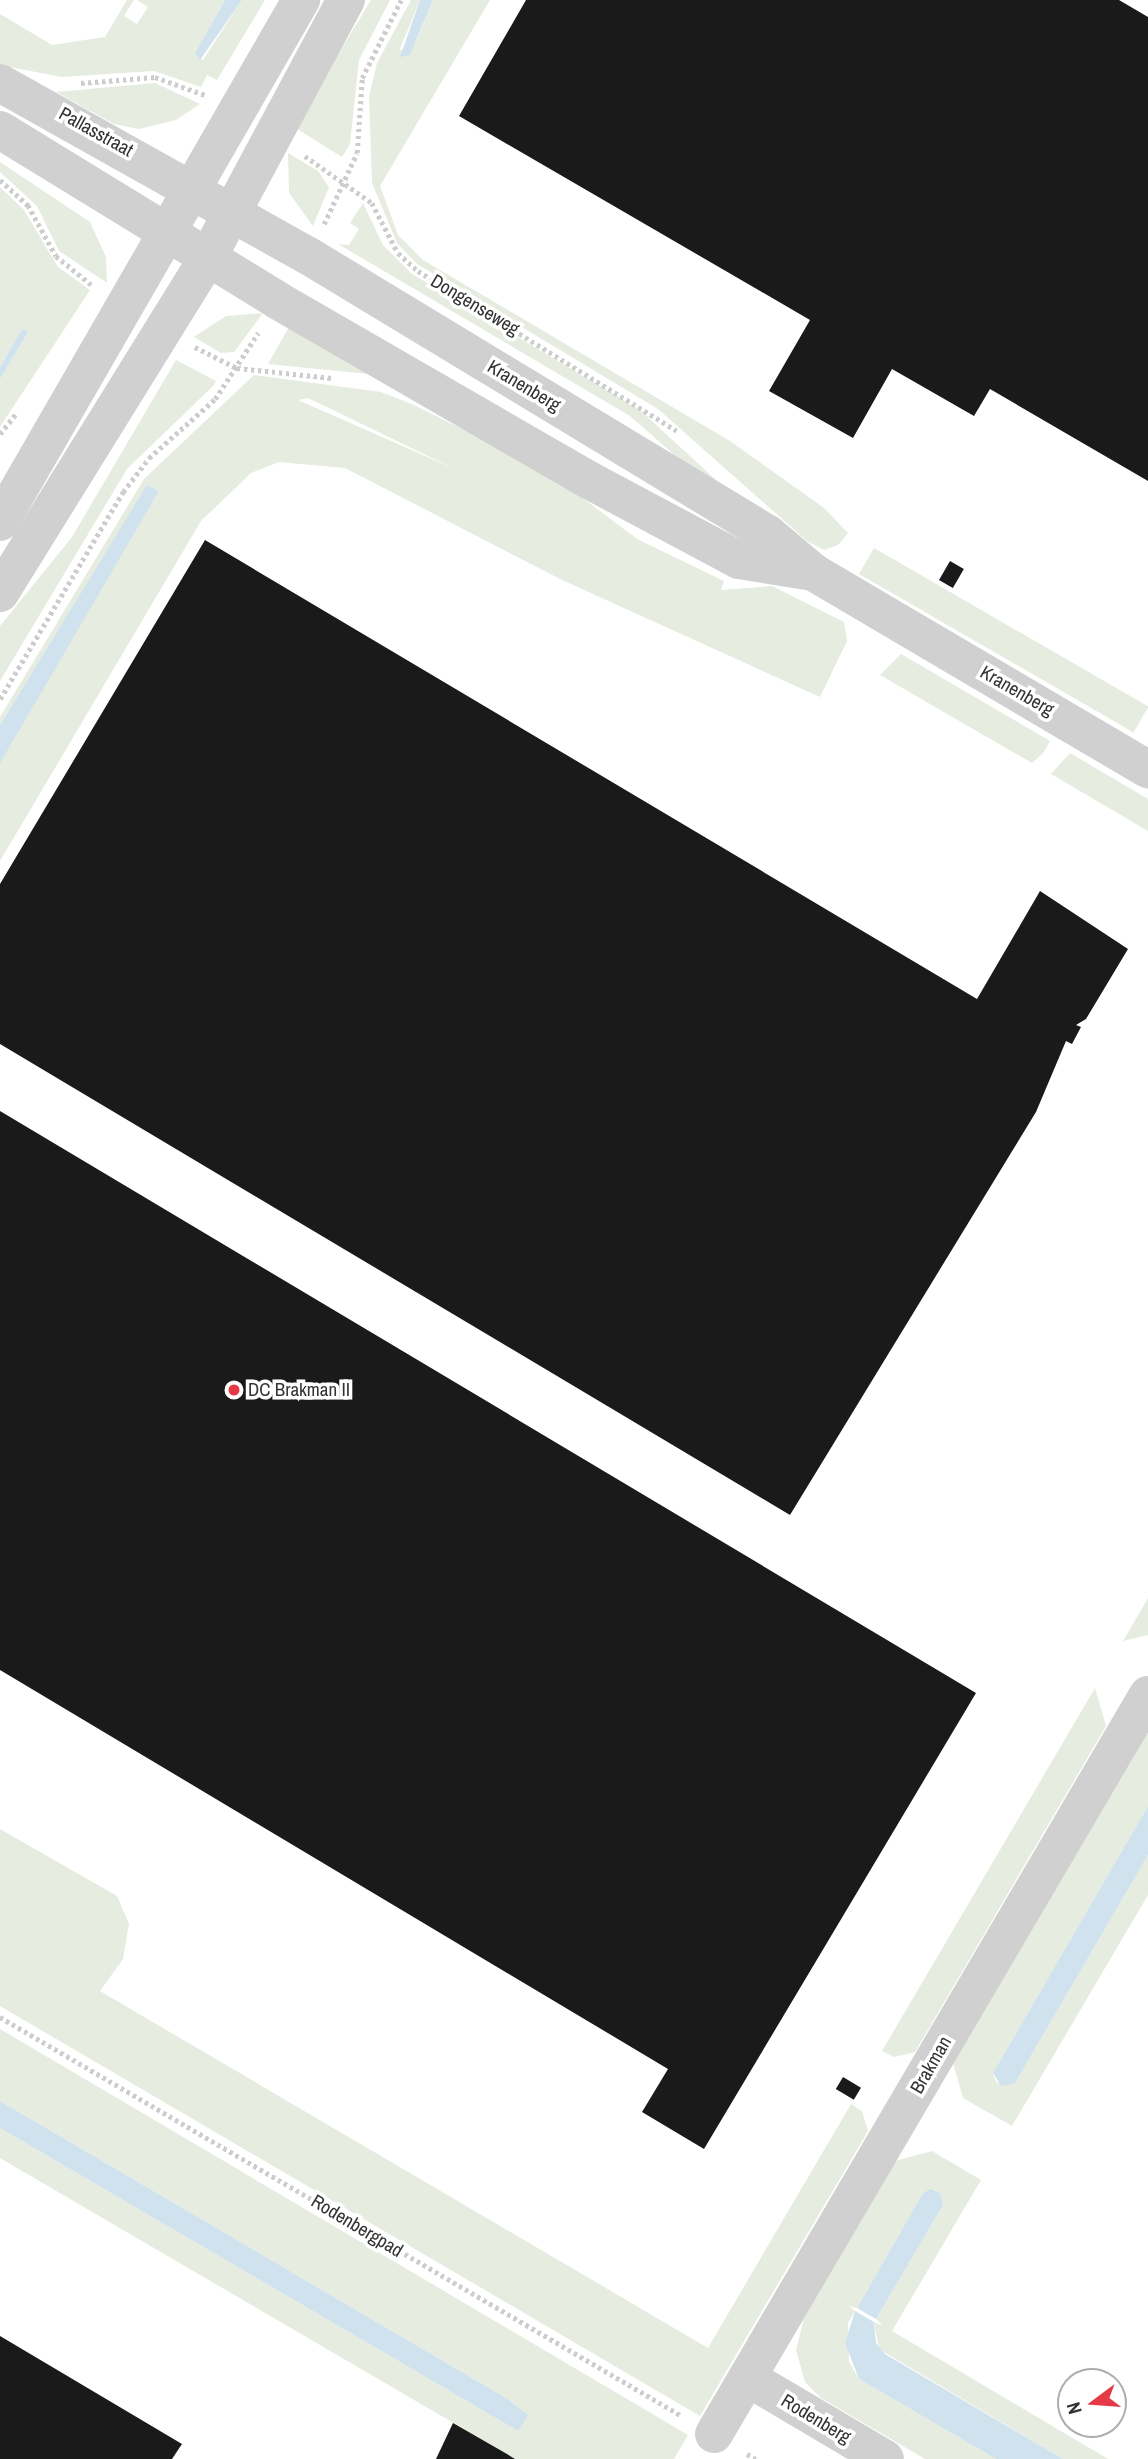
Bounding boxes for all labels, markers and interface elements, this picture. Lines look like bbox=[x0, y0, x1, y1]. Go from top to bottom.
street label: Pallasstraat bbox=[55, 102, 137, 162]
street label: Dongenseweg bbox=[426, 270, 524, 340]
street label: Kranenberg bbox=[483, 355, 565, 417]
street label: Kranenberg bbox=[976, 661, 1058, 721]
place label: DC Brakman II bbox=[248, 1379, 350, 1401]
marker: DC Brakman II bbox=[226, 1382, 242, 1398]
street label: Brakman bbox=[906, 2032, 956, 2098]
street label: Rodenbergpad bbox=[307, 2190, 407, 2262]
north arrow bbox=[1057, 2368, 1127, 2438]
street label: Rodenberg bbox=[777, 2389, 855, 2449]
text: N bbox=[1060, 2399, 1088, 2417]

